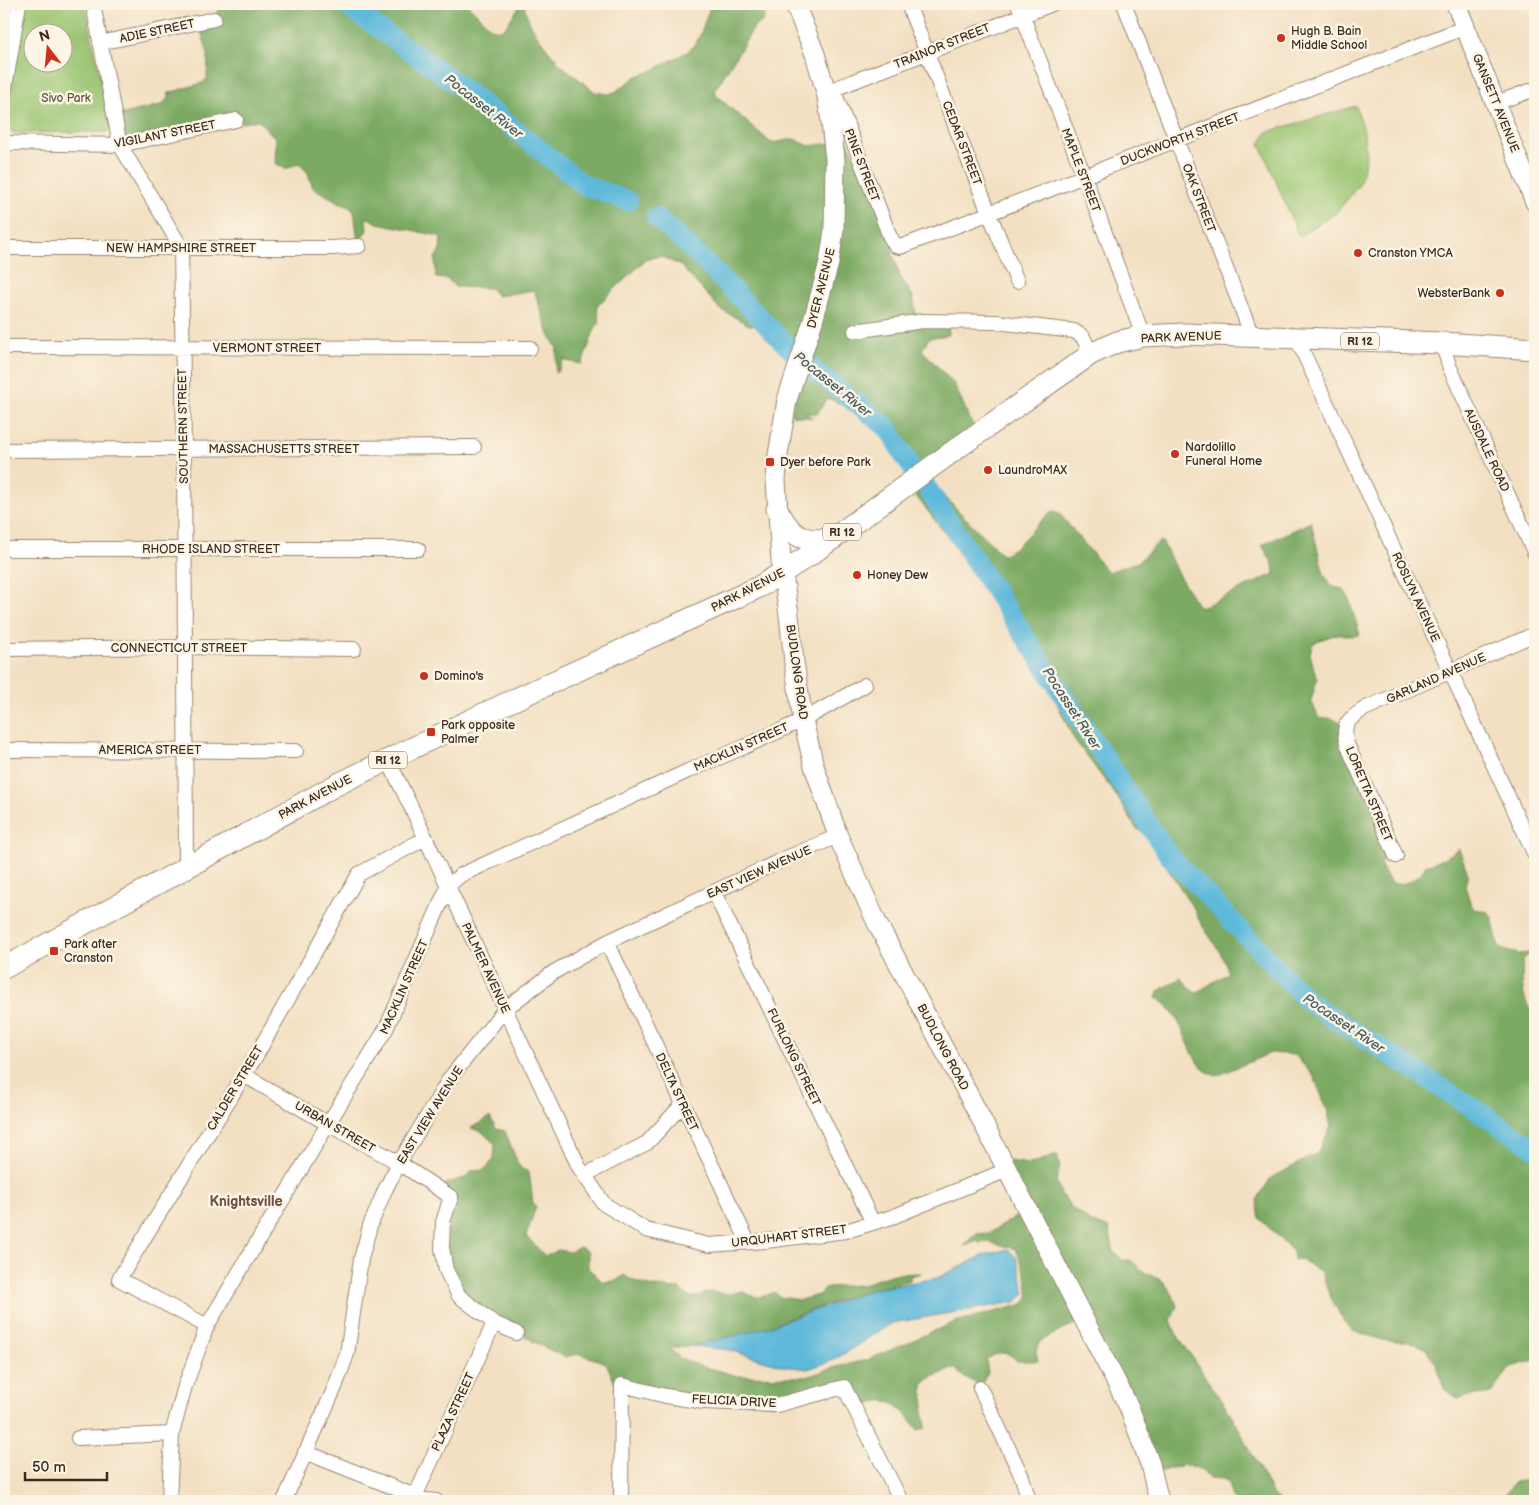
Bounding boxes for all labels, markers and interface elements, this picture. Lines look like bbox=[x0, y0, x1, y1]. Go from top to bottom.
street label: ADIE STREET bbox=[118, 16, 197, 47]
street label: TRAINOR STREET bbox=[892, 20, 993, 73]
north arrow bbox=[22, 22, 72, 72]
place label: Hugh B. Bain Middle School bbox=[1291, 24, 1367, 53]
text: N bbox=[37, 26, 52, 46]
marker: Hugh B. Bain Middle School bbox=[1275, 32, 1287, 44]
street label: GANSETT AVENUE bbox=[1469, 52, 1522, 155]
water label: Pocasset River bbox=[441, 71, 527, 143]
park label: Sivo Park bbox=[41, 91, 91, 106]
street label: CEDAR STREET bbox=[938, 99, 985, 188]
street label: DUCKWORTH STREET bbox=[1118, 109, 1243, 169]
street label: VIGILANT STREET bbox=[113, 117, 218, 152]
street label: MAPLE STREET bbox=[1058, 126, 1104, 215]
street label: PINE STREET bbox=[841, 127, 883, 205]
street label: OAK STREET bbox=[1179, 162, 1219, 236]
street label: NEW HAMPSHIRE STREET bbox=[106, 241, 257, 256]
street label: DYER AVENUE bbox=[804, 246, 839, 330]
place label: Cranston YMCA bbox=[1368, 246, 1453, 261]
marker: Cranston YMCA bbox=[1352, 247, 1364, 259]
place label: WebsterBank bbox=[1417, 286, 1490, 301]
marker: WebsterBank bbox=[1494, 287, 1506, 299]
street label: PARK AVENUE bbox=[1140, 329, 1222, 346]
road number: RI 12 bbox=[1341, 332, 1379, 350]
street label: VERMONT STREET bbox=[213, 341, 322, 356]
water label: Pocasset River bbox=[790, 348, 876, 421]
street label: SOUTHERN STREET bbox=[175, 367, 192, 484]
street label: AUSDALE ROAD bbox=[1461, 406, 1513, 495]
place label: Nardolillo Funeral Home bbox=[1185, 440, 1262, 469]
street label: MASSACHUSETTS STREET bbox=[209, 442, 360, 457]
marker: Nardolillo Funeral Home bbox=[1169, 448, 1181, 460]
place label: Dyer before Park bbox=[780, 455, 871, 470]
marker: Dyer before Park bbox=[764, 456, 776, 468]
place label: LaundroMAX bbox=[998, 463, 1067, 478]
marker: LaundroMAX bbox=[982, 464, 994, 476]
road number: RI 12 bbox=[823, 524, 861, 540]
street label: RHODE ISLAND STREET bbox=[142, 542, 281, 557]
street label: ROSLYN AVENUE bbox=[1388, 550, 1443, 645]
street label: PARK AVENUE bbox=[709, 565, 788, 616]
place label: Honey Dew bbox=[867, 568, 928, 583]
marker: Honey Dew bbox=[851, 569, 863, 581]
street label: BUDLONG ROAD bbox=[782, 623, 811, 721]
street label: CONNECTICUT STREET bbox=[111, 641, 248, 656]
street label: GARLAND AVENUE bbox=[1384, 650, 1488, 707]
water label: Pocasset River bbox=[1039, 664, 1105, 753]
place label: Domino's bbox=[434, 669, 483, 684]
marker: Domino's bbox=[418, 670, 430, 682]
place label: Park opposite Palmer bbox=[441, 718, 515, 747]
street label: MACKLIN STREET bbox=[692, 720, 792, 775]
marker: Park opposite Palmer bbox=[425, 726, 437, 738]
street label: AMERICA STREET bbox=[99, 743, 202, 758]
street label: LORETTA STREET bbox=[1342, 745, 1396, 845]
road number: RI 12 bbox=[369, 752, 407, 768]
street label: PARK AVENUE bbox=[276, 772, 355, 823]
street label: EAST VIEW AVENUE bbox=[705, 843, 814, 902]
street label: PALMER AVENUE bbox=[458, 920, 513, 1016]
place label: Park after Cranston bbox=[64, 937, 117, 966]
street label: MACKLIN STREET bbox=[377, 937, 432, 1037]
marker: Park after Cranston bbox=[48, 945, 60, 957]
water label: Pocasset River bbox=[1300, 990, 1389, 1057]
street label: BUDLONG ROAD bbox=[913, 1001, 972, 1093]
street label: FURLONG STREET bbox=[763, 1006, 824, 1109]
street label: CALDER STREET bbox=[204, 1042, 267, 1134]
street label: DELTA STREET bbox=[652, 1051, 702, 1134]
street label: EAST VIEW AVENUE bbox=[394, 1063, 467, 1167]
street label: URBAN STREET bbox=[292, 1098, 378, 1157]
district label: Knightsville bbox=[209, 1193, 283, 1210]
street label: URQUHART STREET bbox=[731, 1222, 848, 1251]
street label: PLAZA STREET bbox=[429, 1370, 479, 1454]
street label: FELICIA DRIVE bbox=[691, 1392, 777, 1411]
scale bar bbox=[25, 1450, 108, 1482]
text: 50 m bbox=[32, 1458, 66, 1477]

